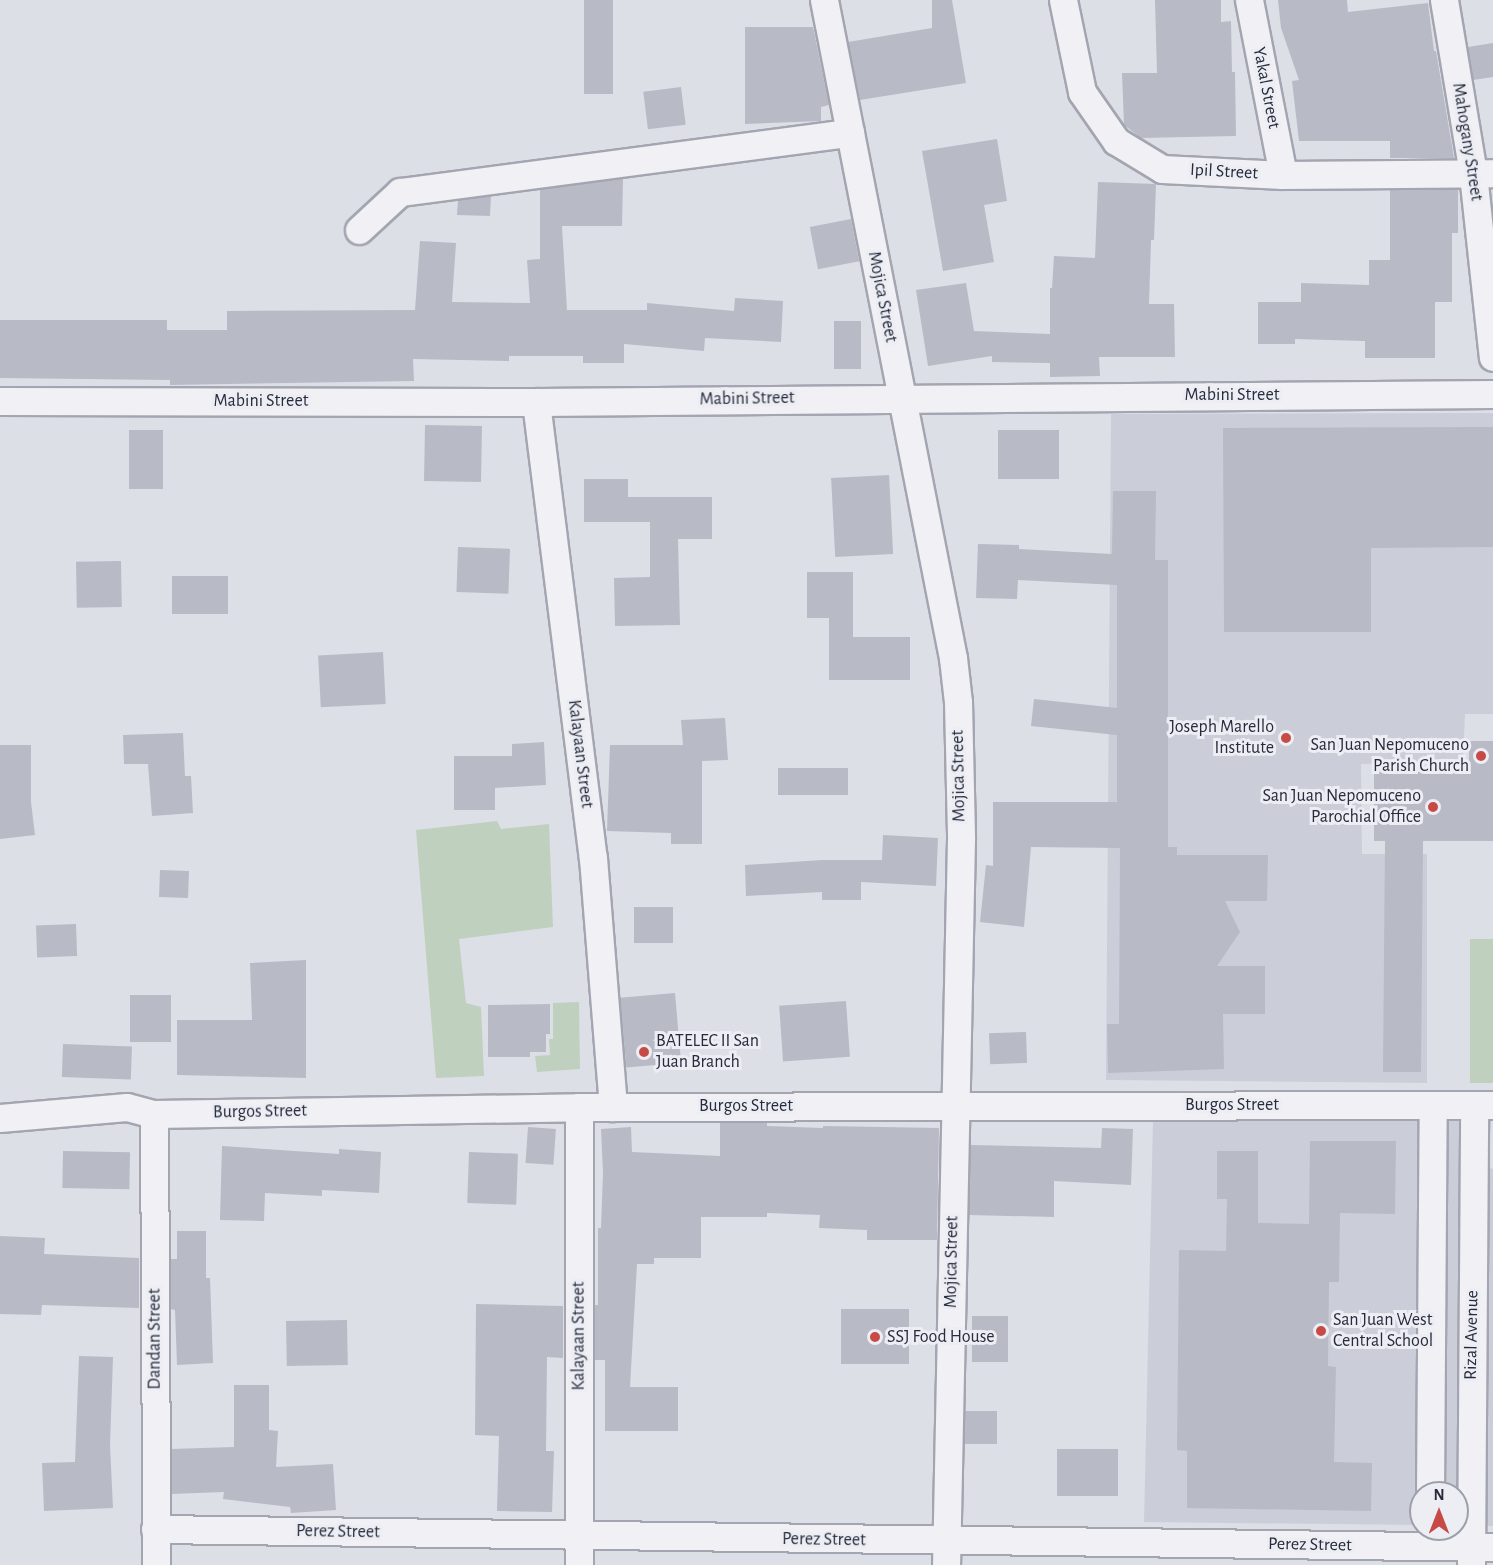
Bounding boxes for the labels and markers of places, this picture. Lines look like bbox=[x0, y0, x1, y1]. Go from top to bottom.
place label: Joseph Marello Institute bbox=[1170, 717, 1274, 760]
marker: Joseph Marello Institute bbox=[1279, 731, 1293, 745]
place label: San Juan Nepomuceno Parish Church bbox=[1311, 735, 1469, 777]
marker: San Juan Nepomuceno Parish Church bbox=[1474, 749, 1488, 763]
place label: San Juan Nepomuceno Parochial Office bbox=[1263, 786, 1421, 828]
marker: San Juan Nepomuceno Parochial Office bbox=[1426, 800, 1440, 814]
place label: BATELEC II San Juan Branch bbox=[656, 1031, 759, 1074]
marker: BATELEC II San Juan Branch bbox=[637, 1045, 651, 1059]
place label: San Juan West Central School bbox=[1333, 1310, 1433, 1352]
marker: San Juan West Central School bbox=[1314, 1324, 1328, 1338]
place label: SSJ Food House bbox=[887, 1326, 995, 1348]
marker: SSJ Food House bbox=[868, 1330, 882, 1344]

